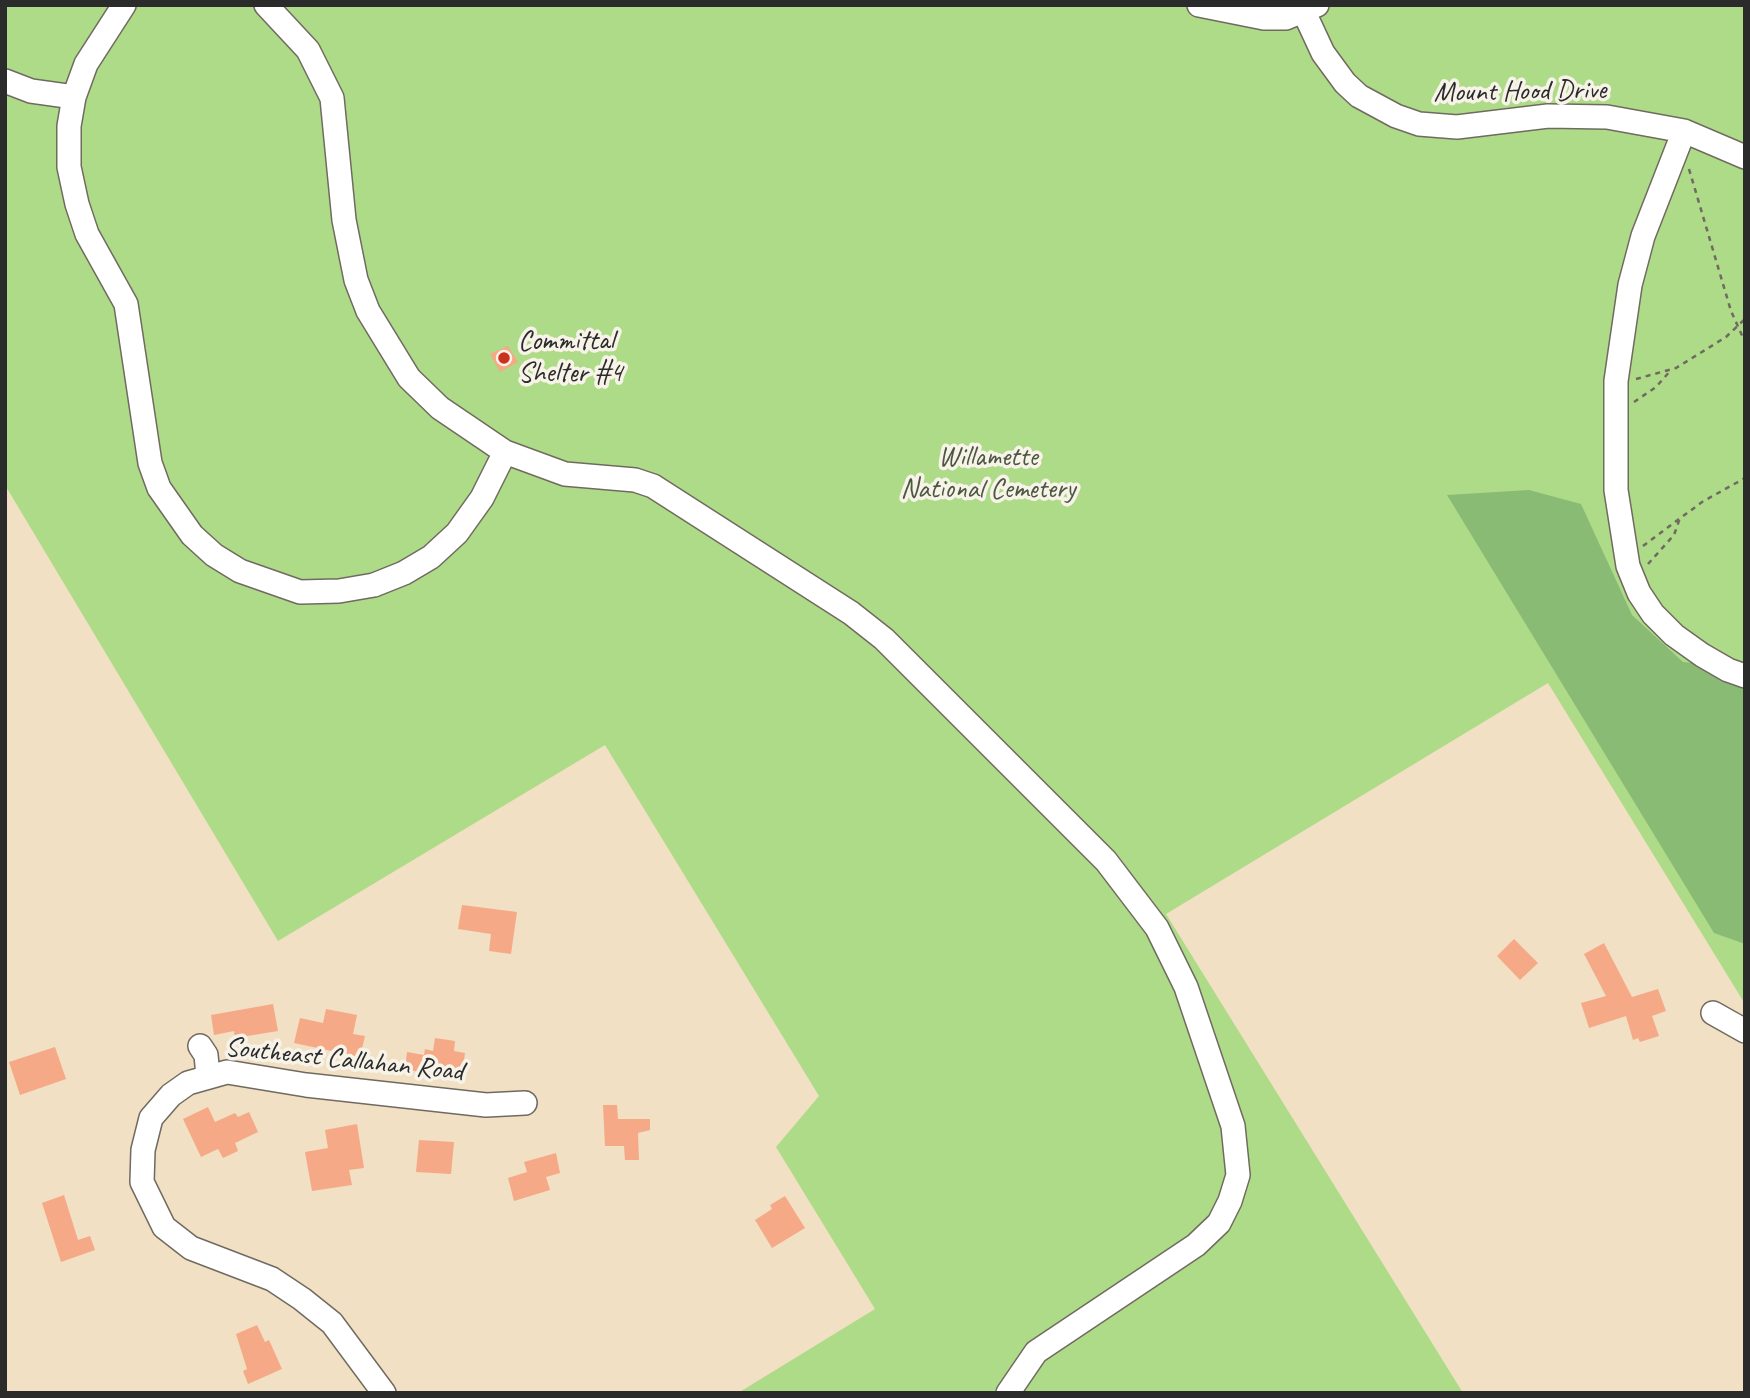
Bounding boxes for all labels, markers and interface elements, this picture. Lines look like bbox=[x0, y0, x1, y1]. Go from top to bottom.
street label: Mount Hood Drive bbox=[1433, 74, 1607, 110]
place label: Committal Shelter #4 bbox=[518, 325, 622, 391]
marker: Committal Shelter #4 bbox=[496, 350, 512, 366]
park label: Willamette National Cemetery bbox=[901, 441, 1075, 507]
street label: Southeast Callahan Road bbox=[223, 1031, 465, 1089]

